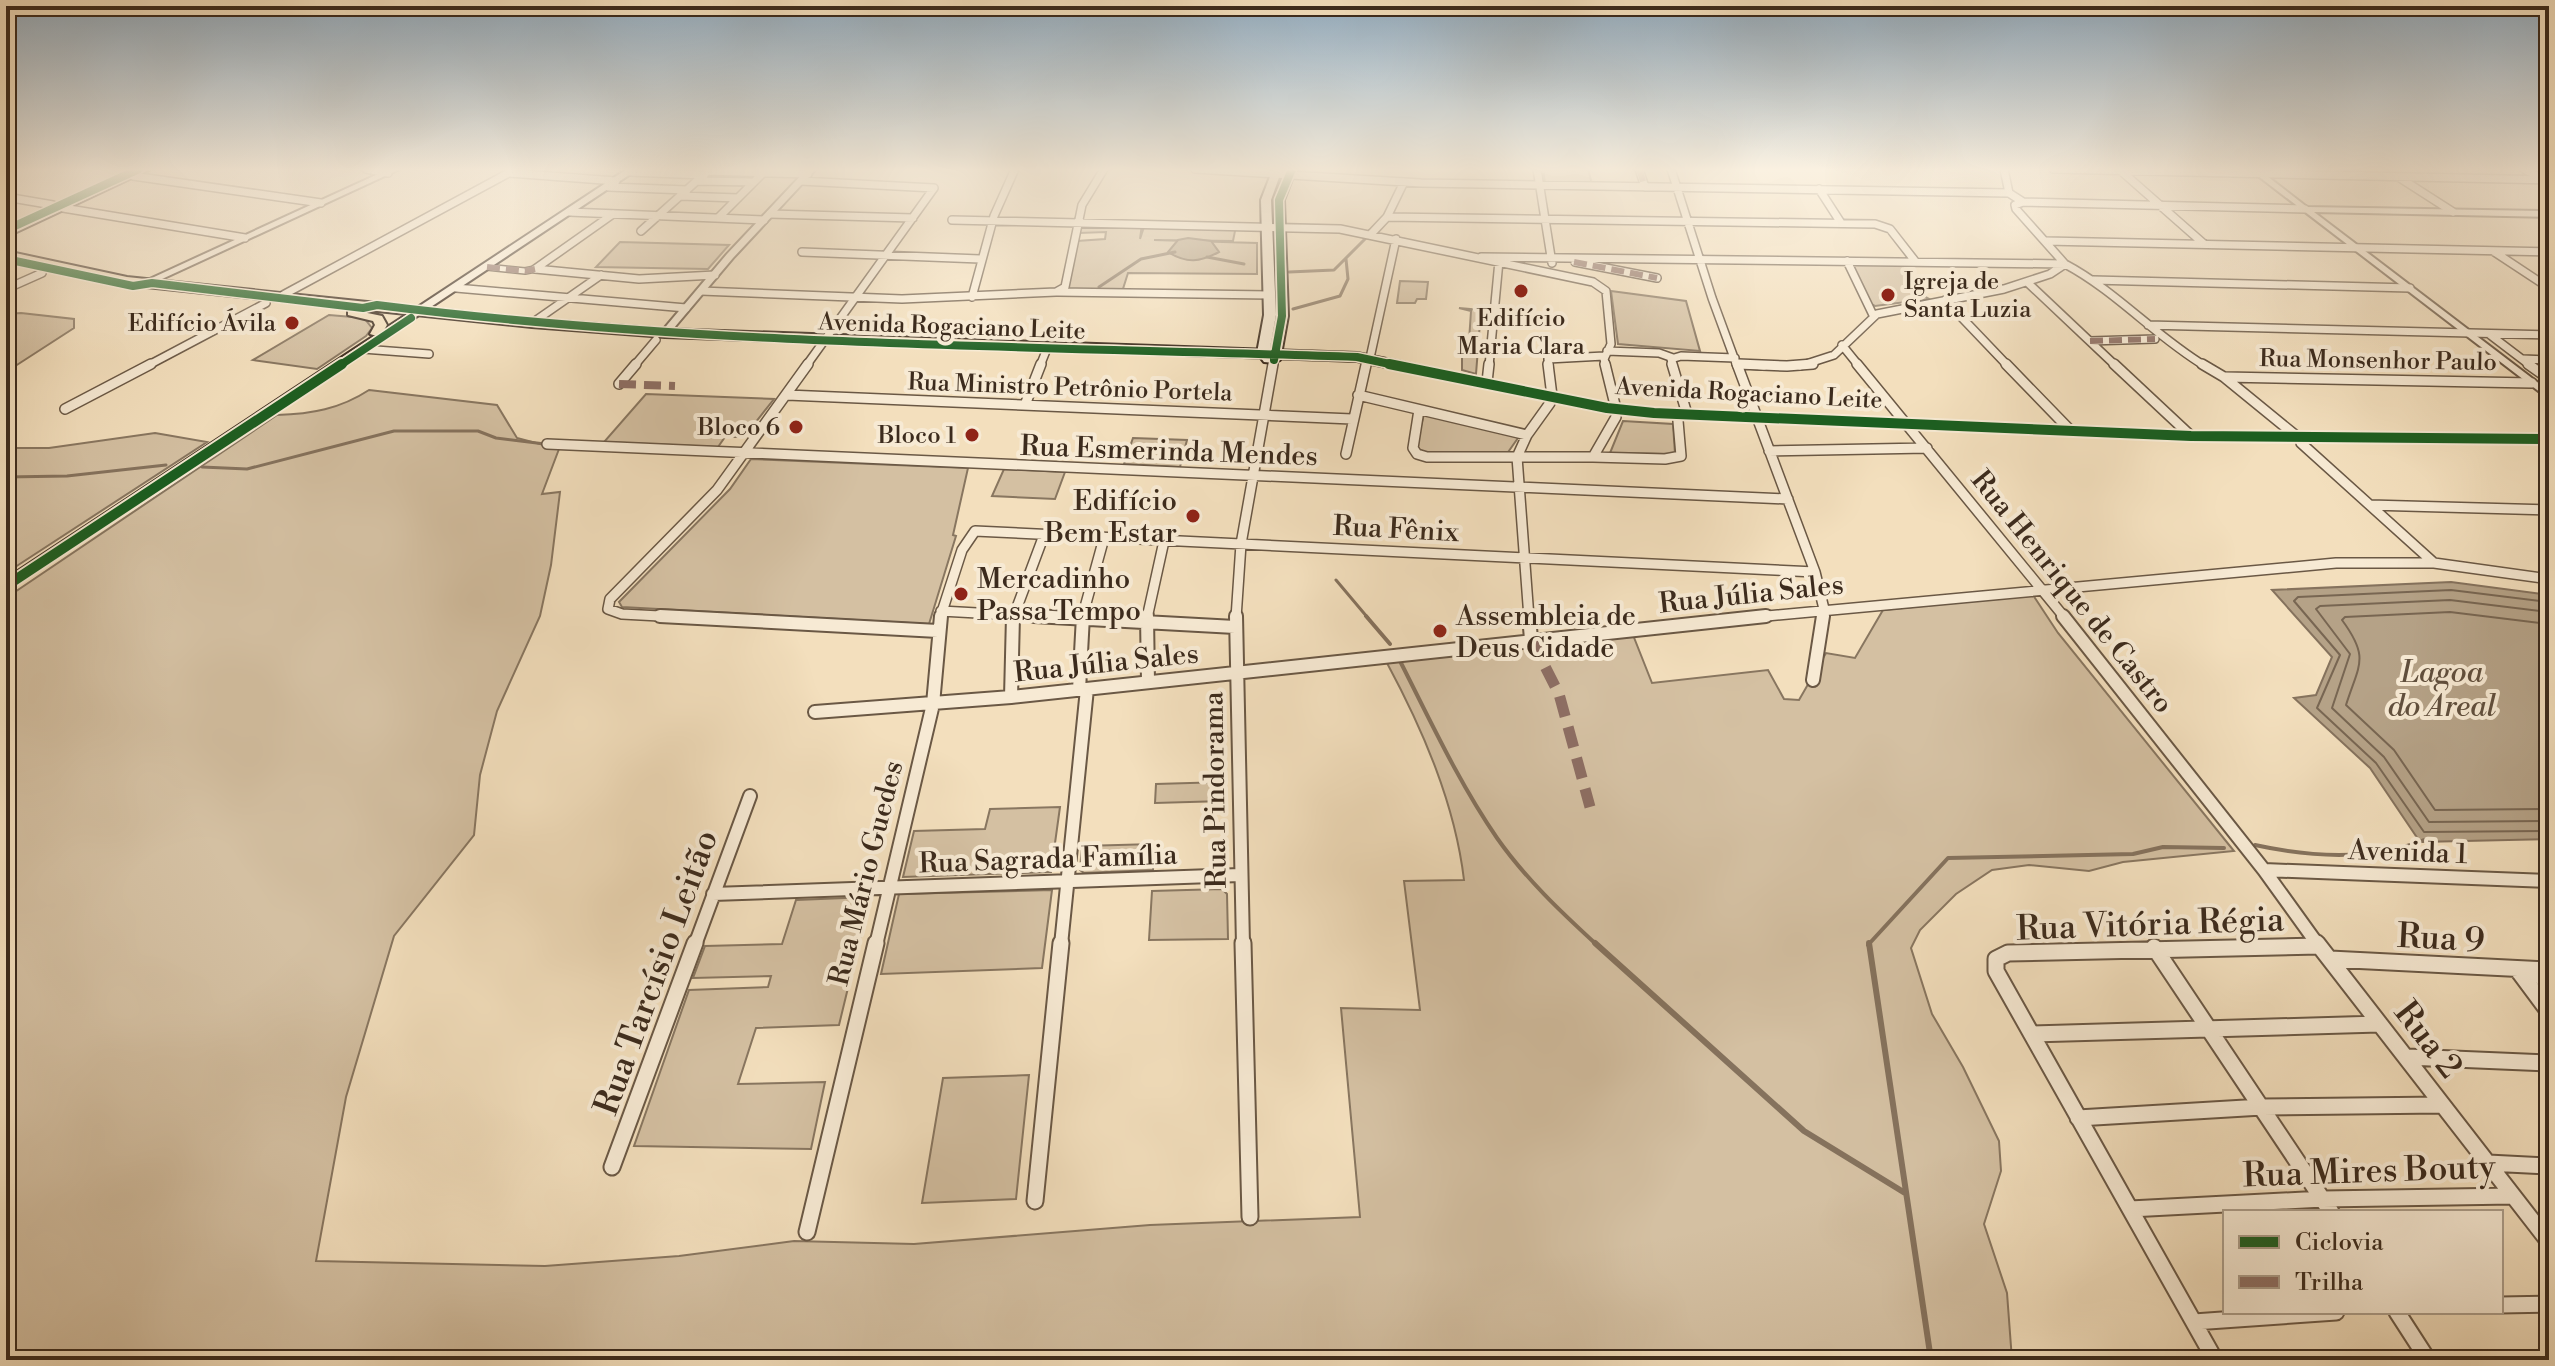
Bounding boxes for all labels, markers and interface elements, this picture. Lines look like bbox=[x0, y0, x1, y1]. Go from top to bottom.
place label: Igreja de Santa Luzia bbox=[1904, 267, 2032, 325]
marker: Edifício Maria Clara bbox=[1512, 282, 1530, 300]
marker: Igreja de Santa Luzia bbox=[1879, 286, 1897, 304]
place label: Edifício Maria Clara bbox=[1457, 304, 1586, 362]
street label: Avenida Rogaciano Leite bbox=[817, 307, 1086, 347]
place label: Edifício Ávila bbox=[128, 308, 277, 339]
marker: Edifício Ávila bbox=[283, 314, 301, 332]
street label: Rua Monsenhor Paulo bbox=[2259, 344, 2497, 378]
street label: Rua Ministro Petrônio Portela bbox=[907, 367, 1234, 409]
street label: Avenida Rogaciano Leite bbox=[1614, 372, 1883, 416]
place label: Bloco 6 bbox=[696, 413, 780, 443]
marker: Bloco 6 bbox=[787, 418, 805, 436]
place label: Bloco 1 bbox=[877, 421, 957, 451]
marker: Bloco 1 bbox=[963, 426, 981, 444]
street label: Rua Esmerinda Mendes bbox=[1020, 429, 1318, 474]
street label: Rua Henrique de Castro bbox=[1963, 463, 2181, 721]
place label: Edifício Bem Estar bbox=[1043, 484, 1177, 551]
marker: Edifício Bem Estar bbox=[1184, 507, 1202, 525]
street label: Rua Fênix bbox=[1332, 509, 1461, 550]
place label: Mercadinho Passa Tempo bbox=[977, 562, 1141, 629]
street label: Rua Júlia Sales bbox=[1657, 567, 1845, 622]
marker: Mercadinho Passa Tempo bbox=[952, 585, 970, 603]
place label: Assembleia de Deus Cidade bbox=[1455, 599, 1636, 666]
marker: Assembleia de Deus Cidade bbox=[1431, 622, 1449, 640]
street label: Rua Júlia Sales bbox=[1012, 636, 1200, 691]
water label: Lagoa do Areal bbox=[2388, 654, 2497, 726]
street label: Rua Pindorama bbox=[1196, 690, 1235, 889]
street label: Rua Mário Guedes bbox=[822, 757, 911, 989]
street label: Rua Tarcísio Leitão bbox=[586, 824, 728, 1121]
street label: Avenida 1 bbox=[2347, 833, 2468, 872]
street label: Rua Sagrada Família bbox=[918, 837, 1179, 882]
street label: Rua Vitória Régia bbox=[2015, 899, 2286, 951]
street label: Rua 9 bbox=[2396, 916, 2486, 962]
street label: Rua 2 bbox=[2384, 993, 2471, 1087]
street label: Rua Mires Bouty bbox=[2242, 1147, 2497, 1197]
legend bbox=[2223, 1210, 2503, 1314]
text: Ciclovia bbox=[2295, 1228, 2384, 1258]
text: Trilha bbox=[2295, 1268, 2364, 1298]

